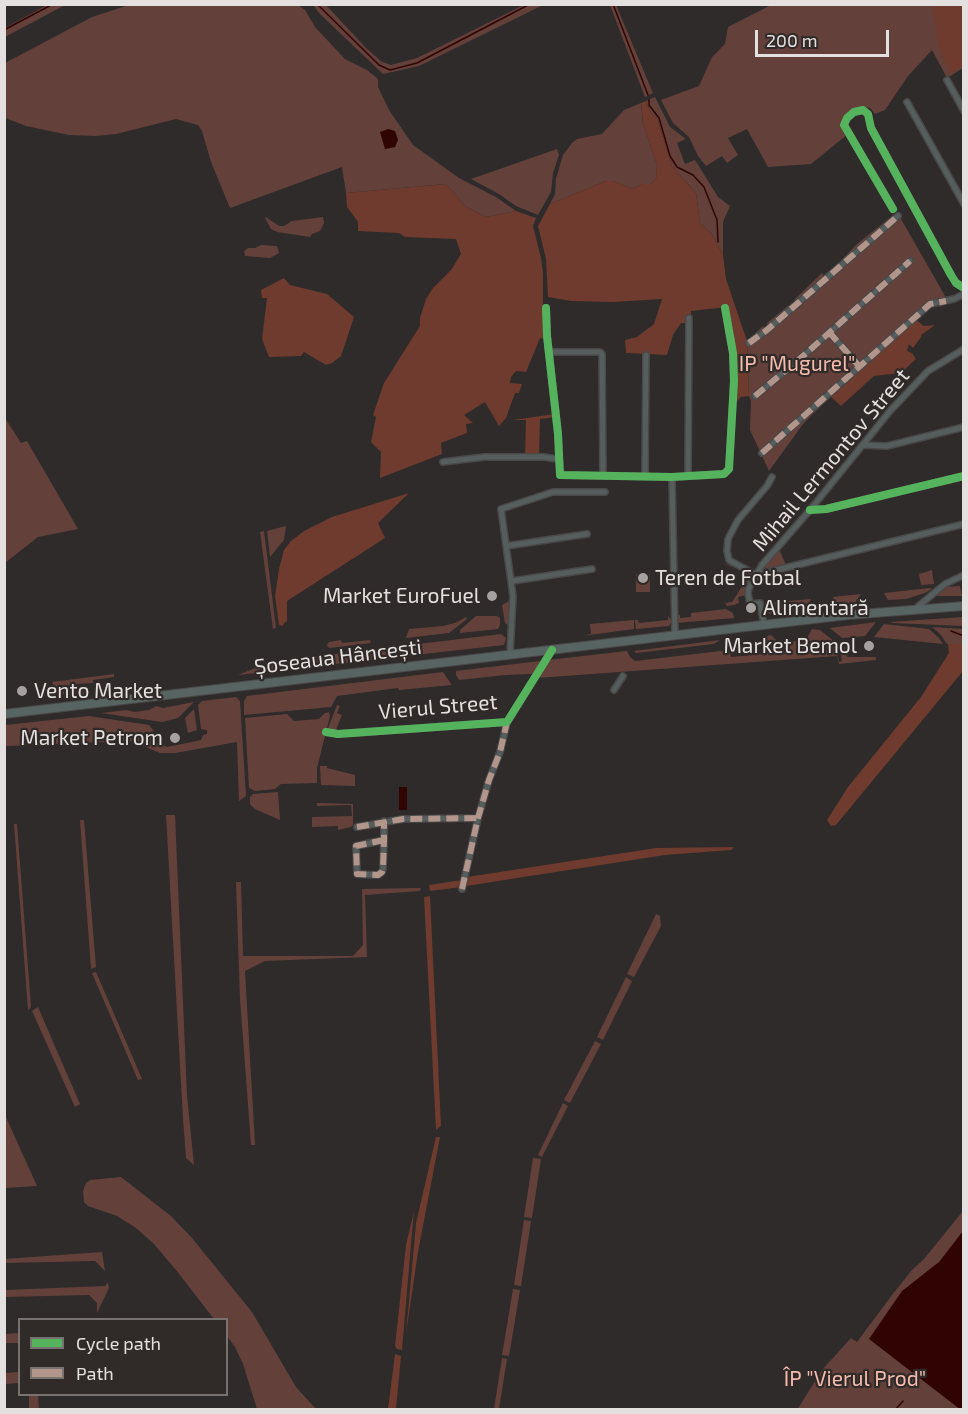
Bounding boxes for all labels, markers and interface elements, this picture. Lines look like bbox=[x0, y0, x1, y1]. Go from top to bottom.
scale bar bbox=[758, 18, 892, 56]
text: 200 m bbox=[766, 29, 818, 51]
park label: IP "Mugurel" bbox=[739, 351, 855, 377]
street label: Mihail Lermontov Street bbox=[747, 364, 915, 556]
place label: Teren de Fotbal bbox=[655, 565, 801, 591]
marker: Teren de Fotbal bbox=[636, 571, 650, 585]
place label: Market EuroFuel bbox=[323, 583, 480, 609]
marker: Market EuroFuel bbox=[485, 589, 499, 603]
place label: Alimentară bbox=[763, 595, 869, 621]
marker: Alimentară bbox=[744, 601, 758, 615]
place label: Market Bemol bbox=[723, 633, 857, 659]
street label: Șoseaua Hâncești bbox=[253, 634, 423, 680]
marker: Market Bemol bbox=[862, 639, 876, 653]
place label: Vento Market bbox=[34, 678, 162, 704]
marker: Vento Market bbox=[15, 684, 29, 698]
street label: Vierul Street bbox=[378, 689, 498, 725]
place label: Market Petrom bbox=[20, 725, 163, 751]
marker: Market Petrom bbox=[168, 731, 182, 745]
legend bbox=[18, 1318, 228, 1396]
text: Cycle path bbox=[76, 1332, 161, 1354]
text: Path bbox=[76, 1362, 114, 1384]
park label: ÎP "Vierul Prod" bbox=[784, 1366, 926, 1392]

